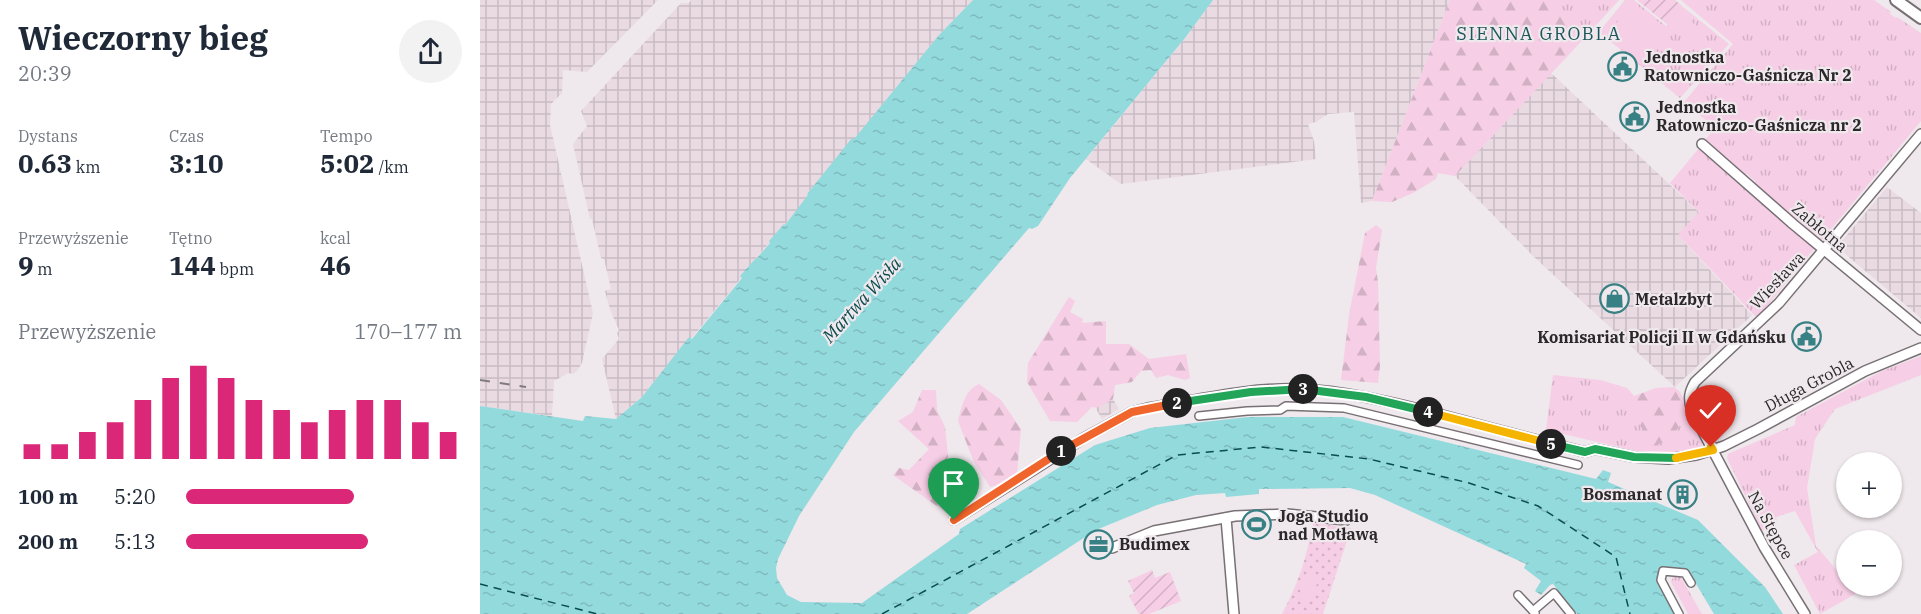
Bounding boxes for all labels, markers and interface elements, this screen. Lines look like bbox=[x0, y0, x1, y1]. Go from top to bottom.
text: Wieczorny bieg bbox=[18, 16, 268, 59]
button: share bbox=[399, 20, 462, 83]
district label: SIENNA GROBLA bbox=[1456, 22, 1622, 45]
place label: Jednostka Ratowniczo-Gaśnicza Nr 2 bbox=[1644, 47, 1852, 85]
public building icon: Jednostka Ratowniczo-Gaśnicza Nr 2 bbox=[1607, 50, 1639, 82]
text: 20:39 bbox=[18, 60, 72, 87]
place label: Jednostka Ratowniczo-Gaśnicza nr 2 bbox=[1656, 97, 1862, 135]
public building icon: Jednostka Ratowniczo-Gaśnicza nr 2 bbox=[1619, 100, 1651, 132]
text: Dystans bbox=[18, 126, 78, 146]
text: Czas bbox=[169, 126, 204, 146]
text: Tempo bbox=[320, 126, 373, 146]
text: 0.63 bbox=[18, 146, 72, 180]
text: 3:10 bbox=[169, 146, 224, 180]
text: 5:02 bbox=[320, 146, 375, 180]
text: km bbox=[72, 157, 100, 177]
text: /km bbox=[375, 157, 409, 177]
street label: Zabłotna bbox=[1788, 198, 1852, 256]
text: Przewyższenie bbox=[18, 228, 129, 248]
text: Tętno bbox=[169, 228, 212, 248]
text: kcal bbox=[320, 228, 351, 248]
street label: Wiesława bbox=[1745, 247, 1809, 313]
text: 9 bbox=[18, 248, 34, 282]
text: 144 bbox=[169, 248, 216, 282]
text: 46 bbox=[320, 248, 351, 282]
water label: Martwa Wisła bbox=[817, 252, 906, 348]
text: m bbox=[34, 259, 53, 279]
text: bpm bbox=[216, 259, 254, 279]
shop icon: Metalzbyt bbox=[1598, 283, 1630, 315]
place label: Metalzbyt bbox=[1635, 289, 1712, 309]
text: Przewyższenie bbox=[18, 318, 156, 345]
text: 170–177 m bbox=[355, 318, 462, 345]
public building icon: Komisariat Policji II w Gdańsku bbox=[1791, 321, 1823, 353]
place label: Komisariat Policji II w Gdańsku bbox=[1537, 327, 1786, 347]
street label: Długa Grobla bbox=[1761, 352, 1857, 416]
pin: 3 bbox=[1288, 374, 1318, 404]
text: 3 bbox=[1298, 379, 1308, 399]
pin bbox=[1685, 385, 1736, 447]
pin: 2 bbox=[1162, 388, 1192, 418]
text: 2 bbox=[1172, 393, 1182, 413]
icon: check bbox=[1694, 394, 1727, 427]
pin: 4 bbox=[1413, 397, 1443, 427]
text: 4 bbox=[1423, 402, 1433, 422]
pin: 5 bbox=[1536, 429, 1566, 459]
text: 5 bbox=[1546, 434, 1556, 454]
pin: 1 bbox=[1046, 436, 1076, 466]
text: 1 bbox=[1056, 441, 1066, 461]
map controls bbox=[1836, 452, 1902, 596]
button: + bbox=[1836, 452, 1902, 518]
pin bbox=[928, 458, 979, 520]
icon: arrive bbox=[937, 467, 970, 500]
building icon: Bosmanat bbox=[1667, 478, 1699, 510]
text: 100 m bbox=[18, 483, 78, 510]
text: 5:20 bbox=[114, 483, 156, 510]
place label: Bosmanat bbox=[1583, 484, 1662, 504]
street label: Na Stępce bbox=[1744, 487, 1798, 563]
place label: Joga Studio nad Motławą bbox=[1278, 506, 1378, 544]
sports icon: Joga Studio nad Motławą bbox=[1241, 509, 1273, 541]
text: 200 m bbox=[18, 528, 78, 555]
text: 5:13 bbox=[114, 528, 156, 555]
office icon: Budimex bbox=[1082, 528, 1114, 560]
button: − bbox=[1836, 530, 1902, 596]
place label: Budimex bbox=[1119, 534, 1190, 554]

